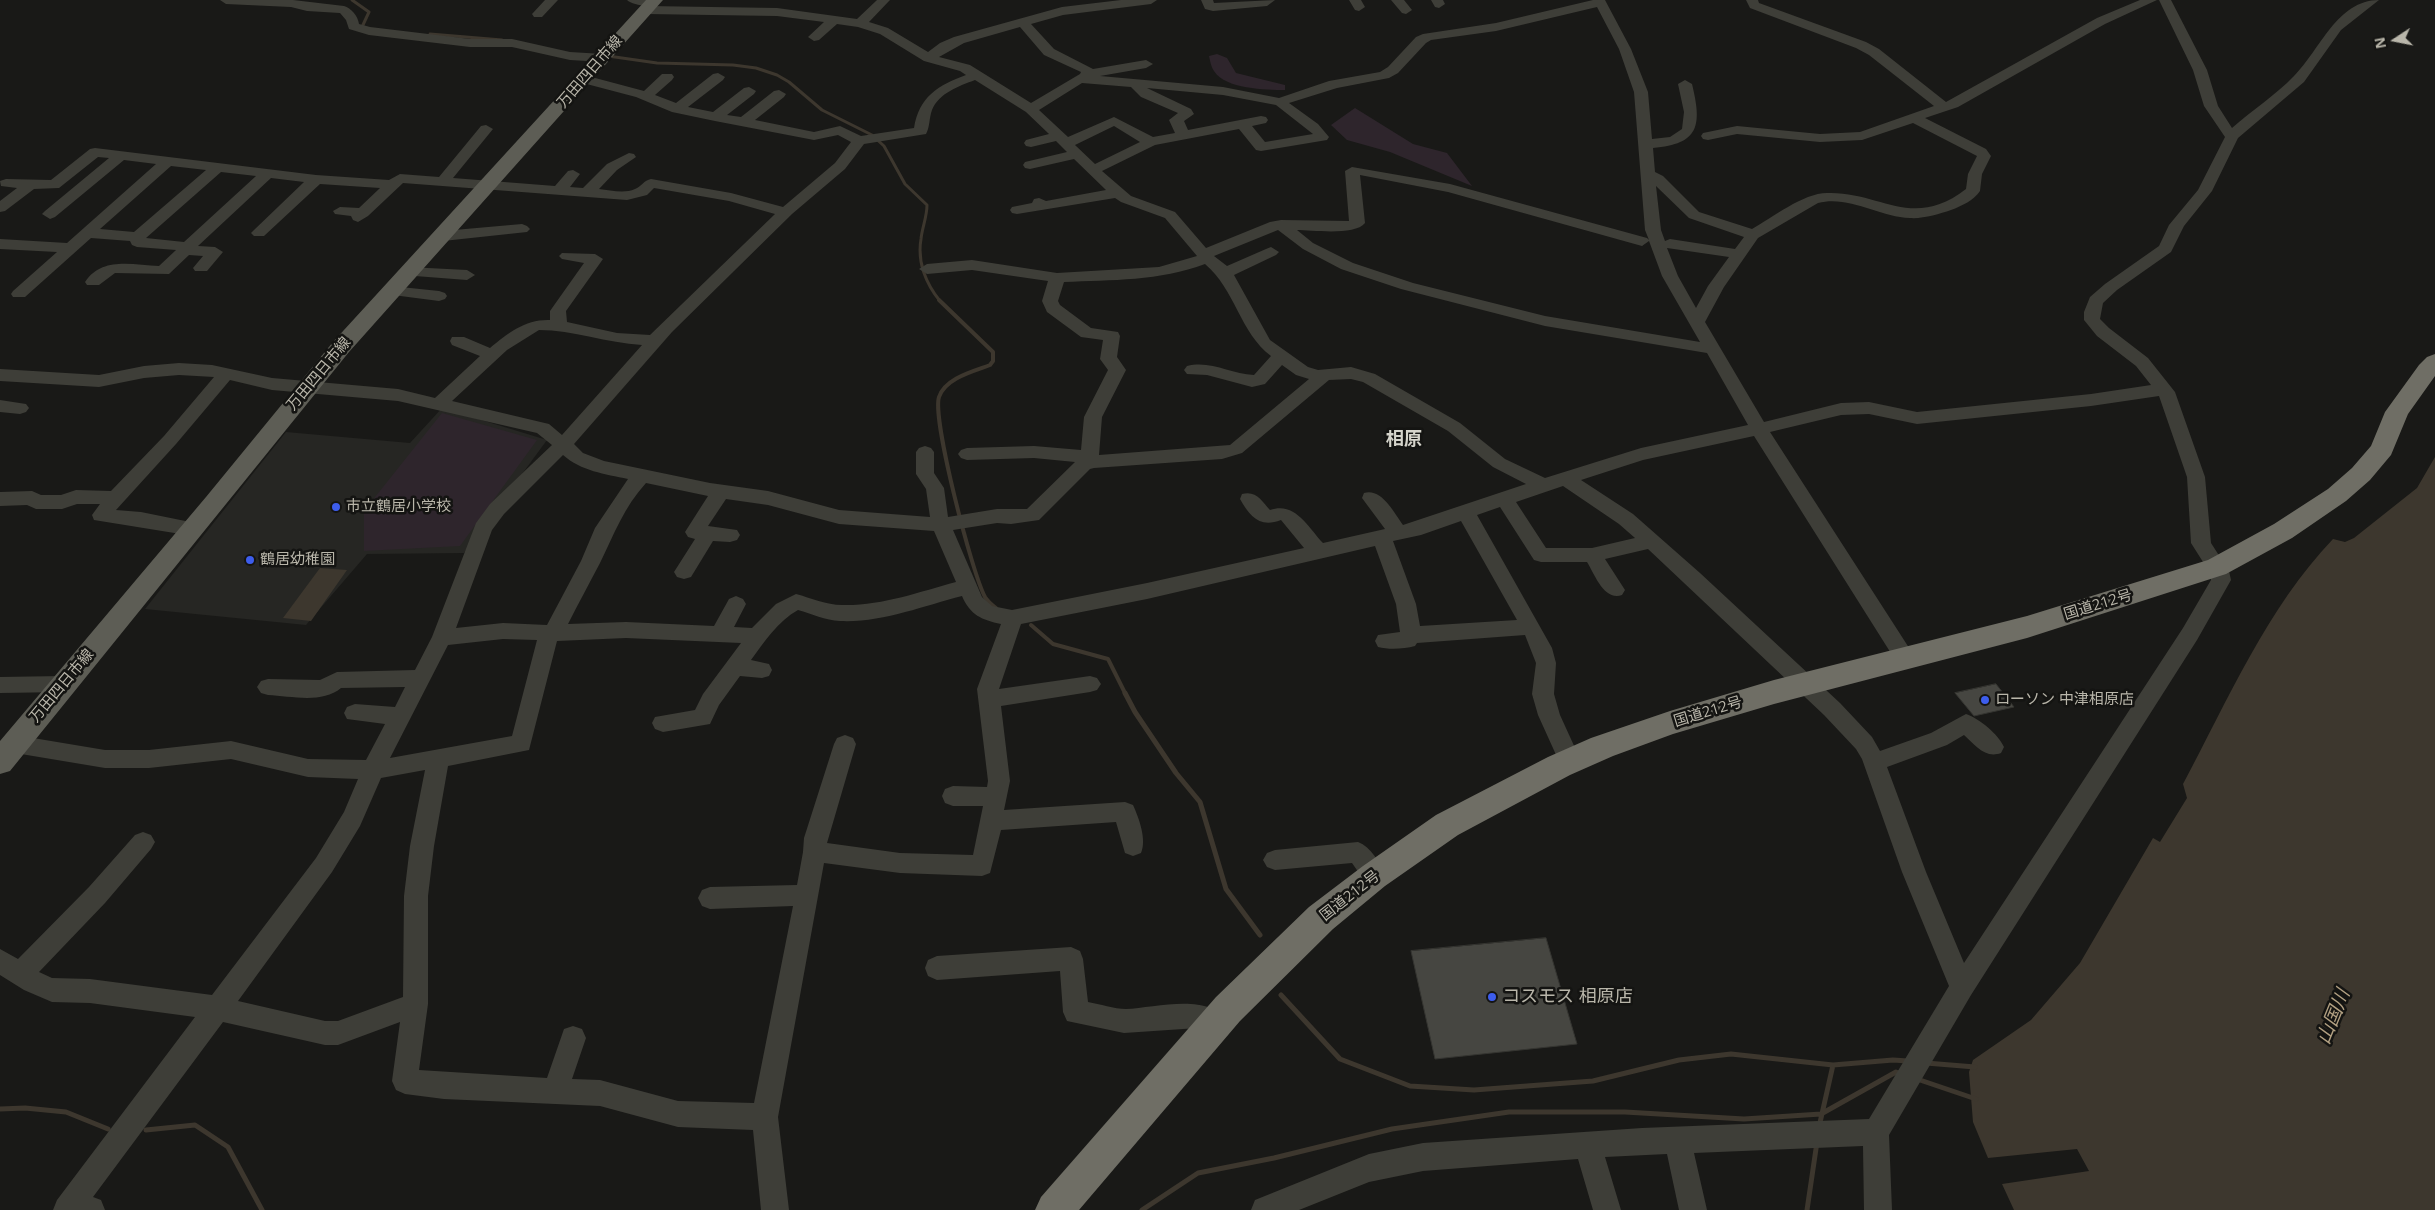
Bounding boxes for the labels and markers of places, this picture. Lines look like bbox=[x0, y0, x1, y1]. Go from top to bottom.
place label: 市立鶴居小学校 bbox=[346, 498, 451, 516]
marker: 市立鶴居小学校 bbox=[330, 501, 342, 513]
place label: 鶴居幼稚園 bbox=[260, 551, 335, 569]
marker: 鶴居幼稚園 bbox=[244, 554, 256, 566]
place label: ローソン 中津相原店 bbox=[1995, 691, 2134, 709]
marker: ローソン 中津相原店 bbox=[1979, 694, 1991, 706]
place label: コスモス 相原店 bbox=[1502, 986, 1633, 1008]
marker: コスモス 相原店 bbox=[1486, 991, 1498, 1003]

